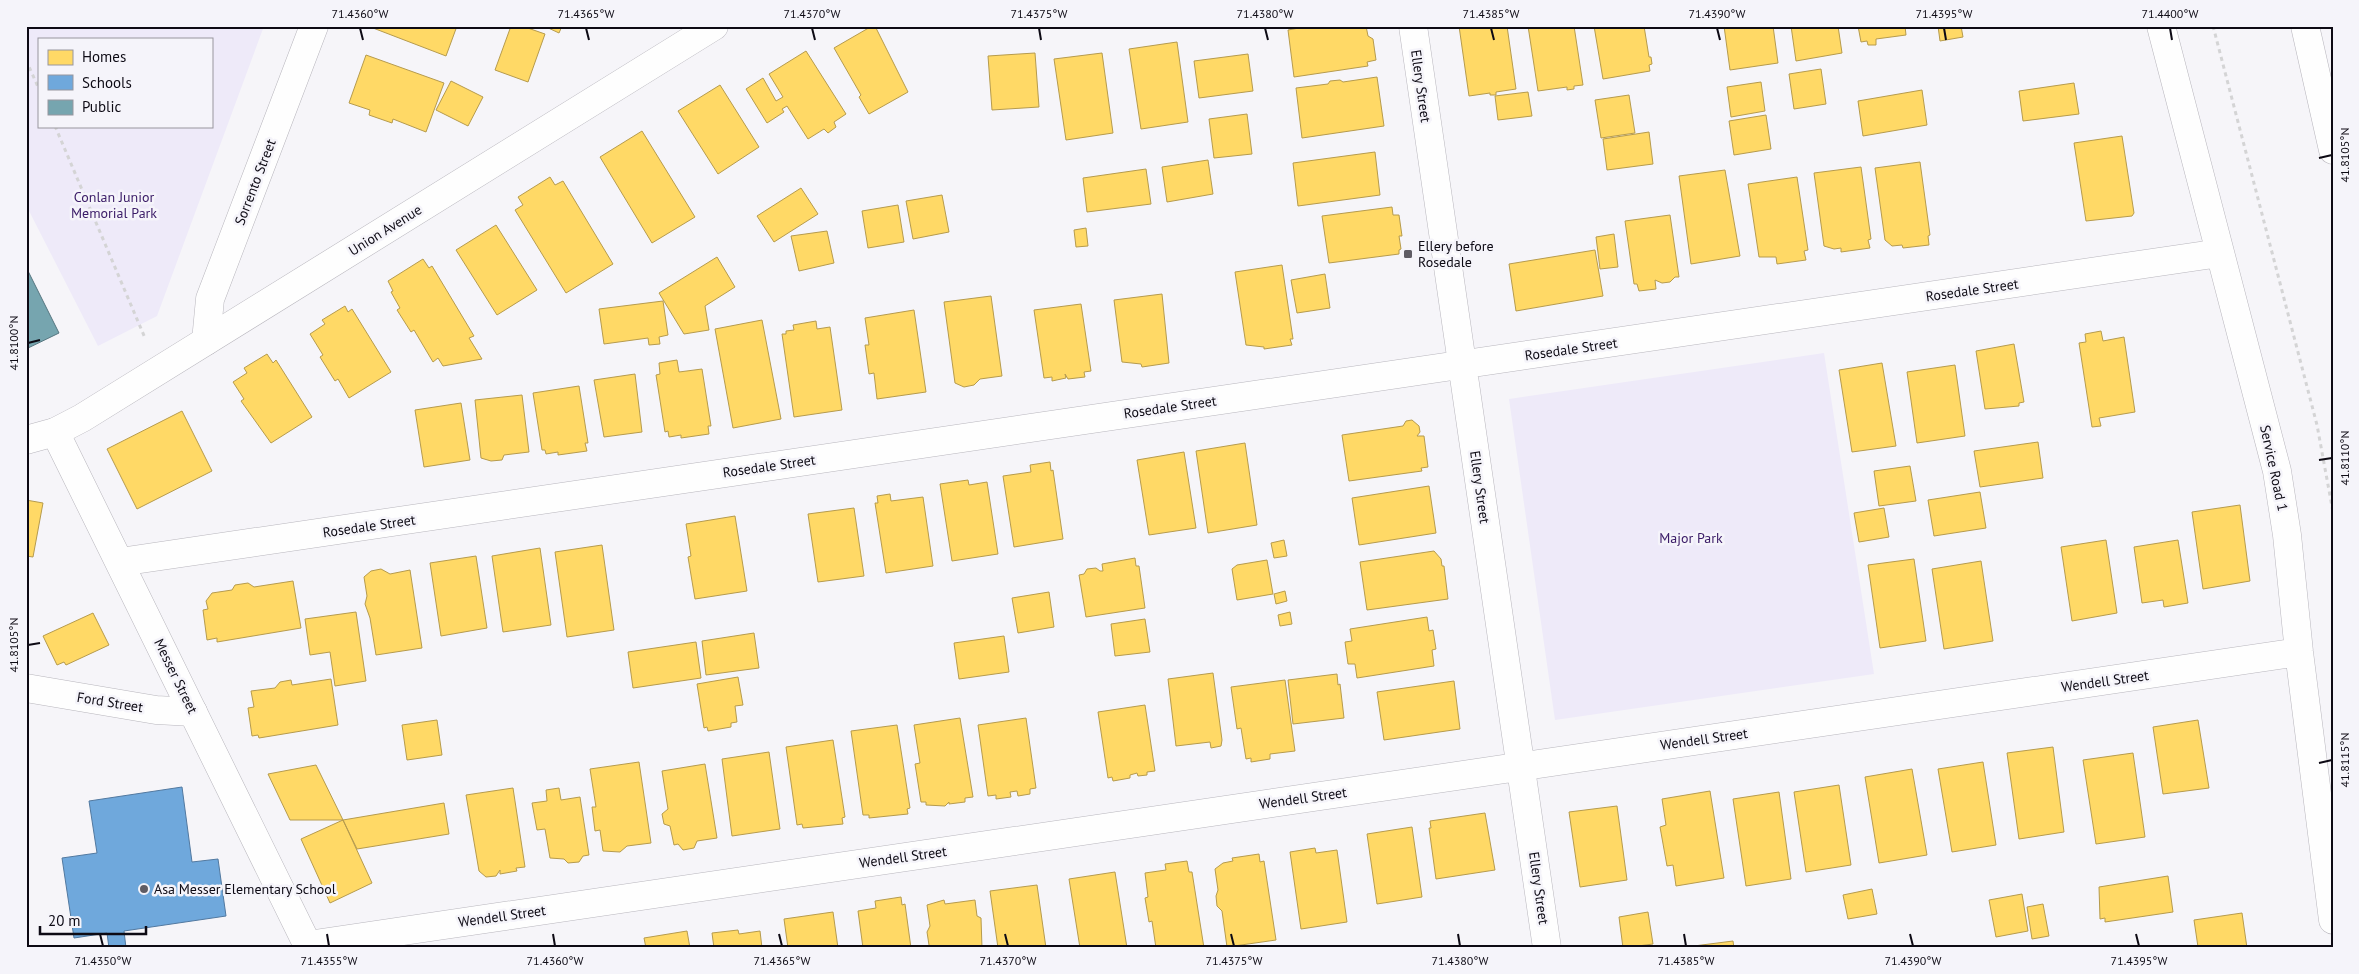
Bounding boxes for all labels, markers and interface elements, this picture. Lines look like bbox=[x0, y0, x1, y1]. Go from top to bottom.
text: 71.4360°W bbox=[332, 6, 388, 21]
text: 71.4365°W bbox=[558, 6, 614, 21]
text: 71.4370°W bbox=[784, 6, 840, 21]
text: 71.4375°W bbox=[1011, 6, 1067, 21]
text: 71.4380°W bbox=[1237, 6, 1293, 21]
text: 71.4385°W bbox=[1463, 6, 1519, 21]
text: 71.4390°W bbox=[1689, 6, 1745, 21]
text: 71.4395°W bbox=[1916, 6, 1972, 21]
text: 71.4400°W bbox=[2142, 6, 2198, 21]
legend bbox=[38, 38, 212, 128]
text: Homes bbox=[82, 47, 126, 66]
street label: Ellery Street bbox=[1407, 49, 1435, 124]
text: Schools bbox=[82, 73, 132, 92]
text: Public bbox=[82, 97, 121, 116]
text: 41.8105°N bbox=[2337, 128, 2352, 182]
street label: Sorrento Street bbox=[230, 136, 280, 228]
park label: Conlan Junior Memorial Park bbox=[71, 188, 157, 222]
street label: Union Avenue bbox=[345, 200, 425, 260]
place label: Ellery before Rosedale bbox=[1418, 237, 1494, 271]
marker: Ellery before Rosedale bbox=[1402, 248, 1414, 260]
street label: Rosedale Street bbox=[1925, 275, 2020, 305]
text: 41.8100°N bbox=[6, 316, 21, 370]
street label: Rosedale Street bbox=[1524, 334, 1619, 364]
street label: Rosedale Street bbox=[1123, 392, 1218, 422]
street label: Service Road 1 bbox=[2256, 423, 2292, 513]
text: 41.8110°N bbox=[2337, 431, 2352, 485]
street label: Ellery Street bbox=[1466, 450, 1494, 525]
street label: Rosedale Street bbox=[722, 451, 817, 481]
street label: Rosedale Street bbox=[322, 511, 417, 541]
park label: Major Park bbox=[1659, 529, 1723, 547]
text: 41.8105°N bbox=[6, 618, 21, 672]
street label: Messer Street bbox=[150, 635, 202, 717]
street label: Wendell Street bbox=[2060, 666, 2150, 696]
street label: Ford Street bbox=[76, 688, 145, 716]
street label: Wendell Street bbox=[1659, 724, 1749, 754]
text: 41.8115°N bbox=[2337, 733, 2352, 787]
street label: Wendell Street bbox=[1258, 783, 1348, 813]
street label: Wendell Street bbox=[858, 842, 948, 872]
street label: Ellery Street bbox=[1525, 851, 1553, 926]
place label: Asa Messer Elementary School bbox=[154, 880, 336, 898]
marker: Asa Messer Elementary School bbox=[138, 883, 150, 895]
street label: Wendell Street bbox=[457, 901, 547, 931]
scale bar bbox=[40, 904, 146, 936]
text: 20 m bbox=[48, 911, 81, 930]
text: 71.4350°W bbox=[75, 953, 131, 968]
text: 71.4355°W bbox=[301, 953, 357, 968]
text: 71.4360°W bbox=[527, 953, 583, 968]
text: 71.4365°W bbox=[754, 953, 810, 968]
text: 71.4370°W bbox=[980, 953, 1036, 968]
text: 71.4375°W bbox=[1206, 953, 1262, 968]
text: 71.4380°W bbox=[1432, 953, 1488, 968]
text: 71.4385°W bbox=[1658, 953, 1714, 968]
text: 71.4390°W bbox=[1885, 953, 1941, 968]
text: 71.4395°W bbox=[2111, 953, 2167, 968]

